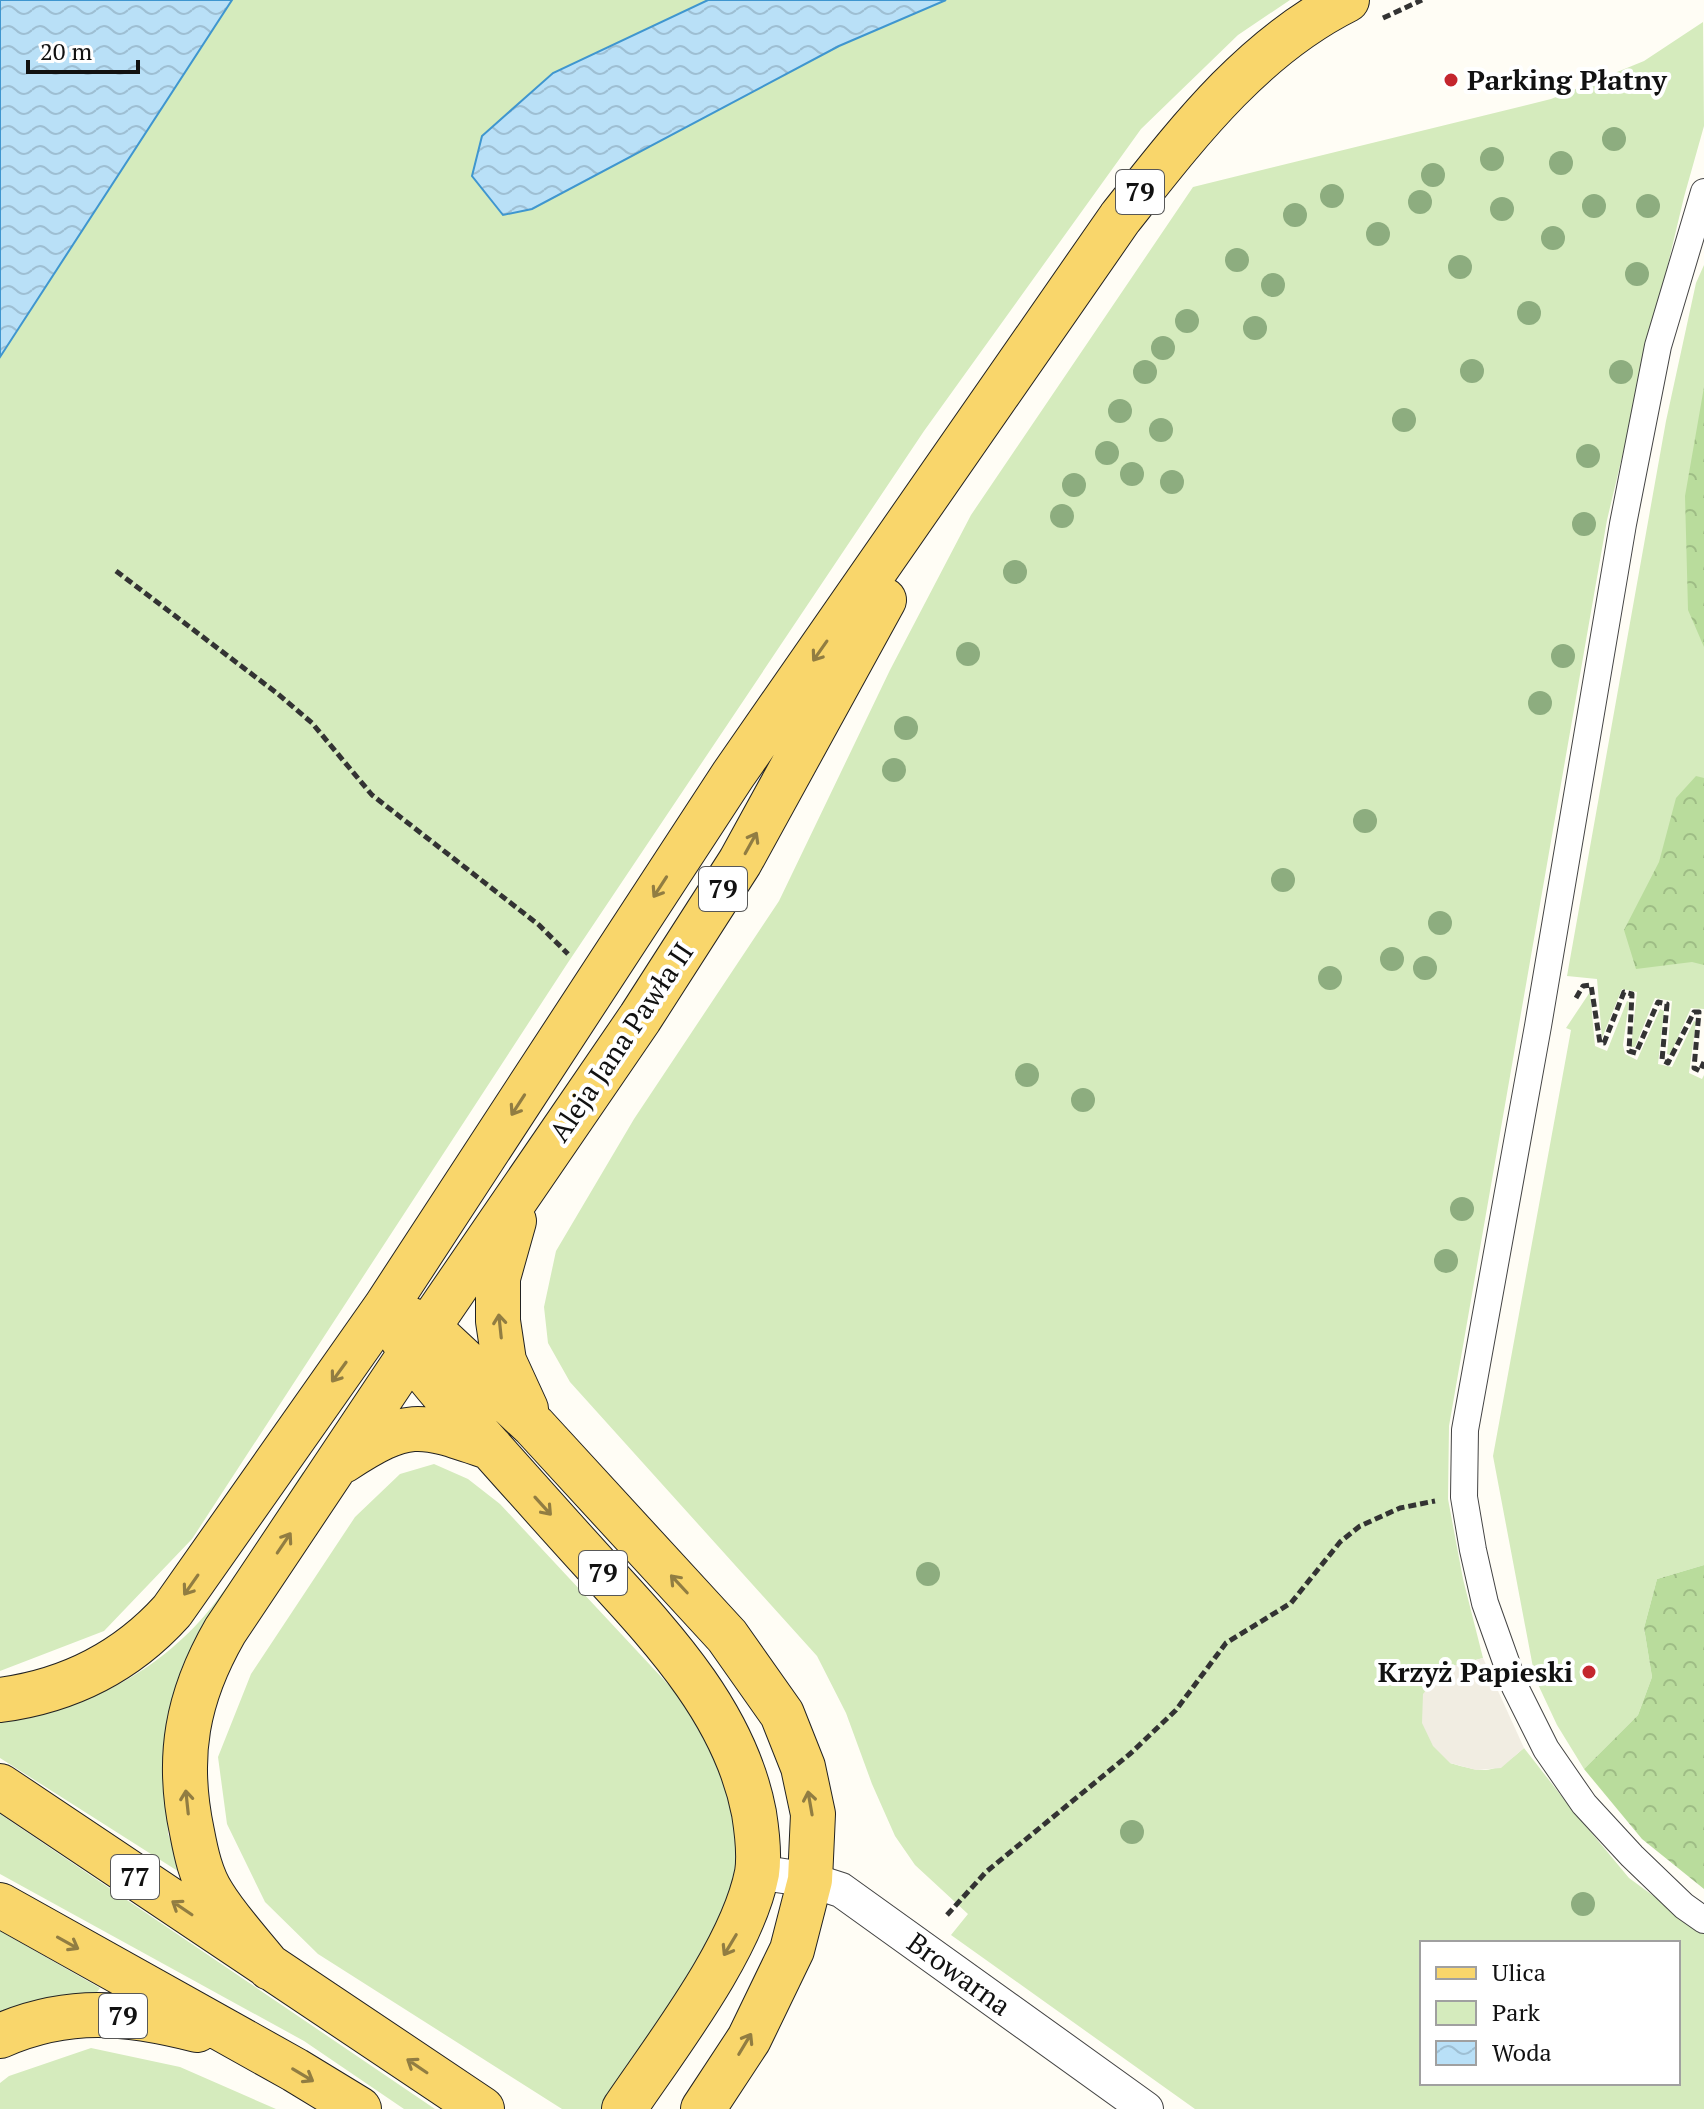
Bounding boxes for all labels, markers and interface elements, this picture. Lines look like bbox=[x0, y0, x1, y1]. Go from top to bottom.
scale bar bbox=[28, 24, 138, 74]
text: 20 m bbox=[40, 35, 92, 67]
place label: Parking Płatny bbox=[1467, 61, 1668, 98]
marker: Parking Płatny bbox=[1442, 71, 1460, 89]
road number: 79 bbox=[1116, 170, 1164, 214]
one-way arrow bbox=[812, 639, 828, 661]
one-way arrow bbox=[743, 832, 759, 855]
road number: 79 bbox=[699, 867, 747, 911]
one-way arrow bbox=[651, 875, 667, 898]
street label: Aleja Jana Pawła II bbox=[540, 935, 701, 1149]
one-way arrow bbox=[509, 1093, 525, 1116]
one-way arrow bbox=[492, 1314, 507, 1340]
one-way arrow bbox=[331, 1360, 348, 1382]
one-way arrow bbox=[534, 1496, 552, 1516]
one-way arrow bbox=[276, 1532, 292, 1555]
road number: 79 bbox=[579, 1551, 627, 1595]
one-way arrow bbox=[183, 1574, 199, 1596]
one-way arrow bbox=[669, 1574, 688, 1594]
place label: Krzyż Papieski bbox=[1378, 1653, 1573, 1690]
marker: Krzyż Papieski bbox=[1580, 1663, 1598, 1681]
one-way arrow bbox=[179, 1789, 194, 1816]
one-way arrow bbox=[802, 1790, 817, 1816]
road number: 77 bbox=[111, 1855, 159, 1899]
one-way arrow bbox=[171, 1900, 194, 1916]
street label: Browarna bbox=[900, 1924, 1018, 2024]
one-way arrow bbox=[721, 1933, 737, 1956]
one-way arrow bbox=[56, 1936, 79, 1952]
legend bbox=[1420, 1941, 1680, 2085]
text: Ulica bbox=[1492, 1956, 1546, 1988]
road number: 79 bbox=[99, 1994, 147, 2038]
text: Park bbox=[1492, 1996, 1541, 2028]
one-way arrow bbox=[738, 2033, 754, 2056]
text: Woda bbox=[1492, 2036, 1552, 2068]
one-way arrow bbox=[406, 2057, 428, 2074]
one-way arrow bbox=[291, 2067, 314, 2083]

